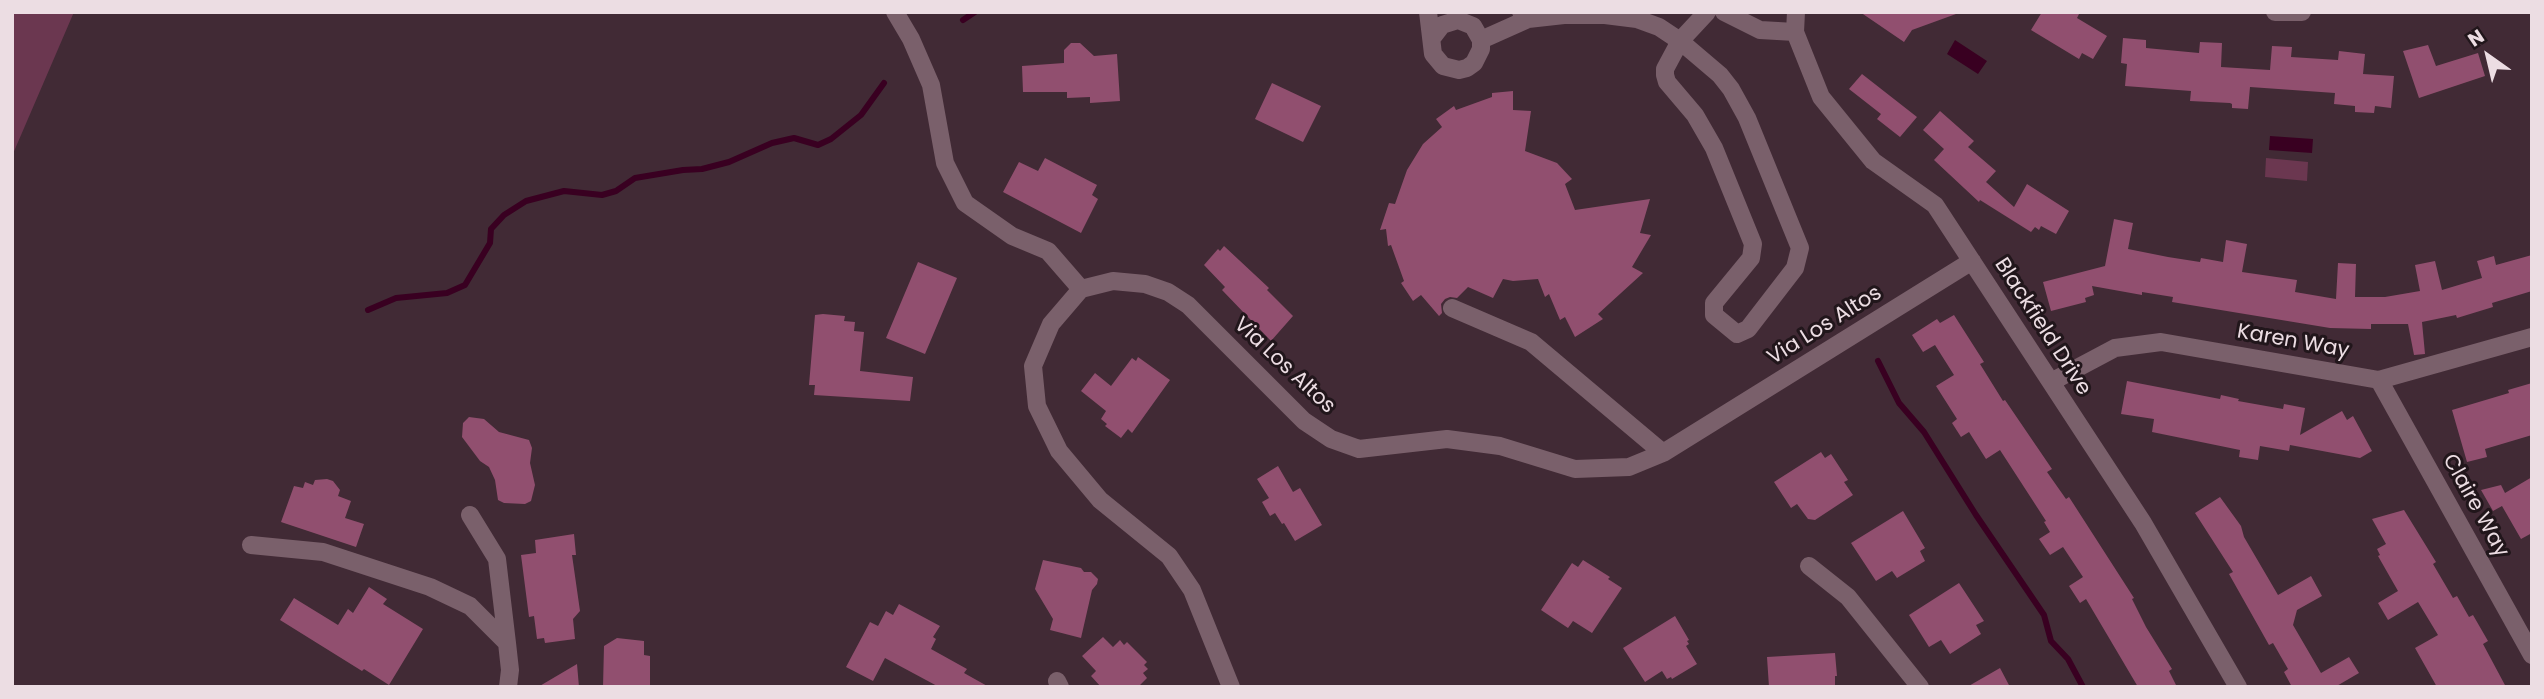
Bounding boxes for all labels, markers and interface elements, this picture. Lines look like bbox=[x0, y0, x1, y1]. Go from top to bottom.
north arrow bbox=[2453, 21, 2523, 91]
text: N bbox=[2462, 23, 2489, 53]
street label: Blackfield Drive bbox=[1988, 254, 2096, 400]
street label: Via Los Altos bbox=[1763, 281, 1887, 371]
street label: Via Los Altos bbox=[1228, 313, 1340, 419]
street label: Karen Way bbox=[2235, 320, 2351, 364]
street label: Claire Way bbox=[2436, 450, 2514, 562]

